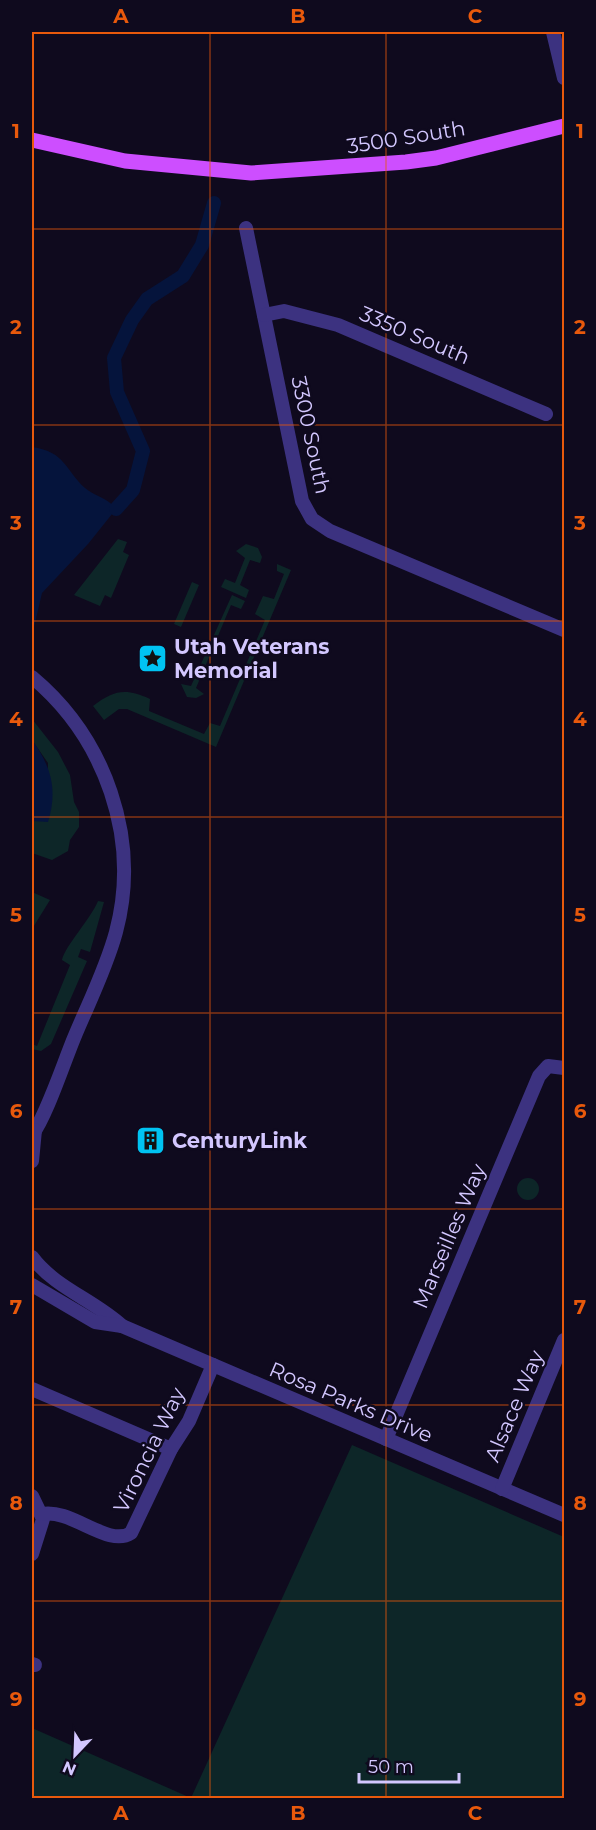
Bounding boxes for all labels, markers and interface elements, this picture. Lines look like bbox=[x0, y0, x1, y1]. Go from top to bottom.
text: A bbox=[112, 4, 129, 28]
text: B bbox=[290, 4, 306, 28]
text: C bbox=[468, 4, 483, 28]
street label: 3500 South bbox=[345, 115, 467, 159]
text: 1 bbox=[12, 119, 20, 143]
text: 1 bbox=[576, 119, 584, 143]
street label: 3350 South bbox=[356, 301, 474, 369]
text: 2 bbox=[10, 315, 22, 339]
text: 2 bbox=[574, 315, 586, 339]
street label: 3300 South bbox=[286, 374, 336, 496]
text: 3 bbox=[9, 511, 22, 535]
text: 3 bbox=[573, 511, 586, 535]
place label: Utah Veterans Memorial bbox=[174, 634, 329, 683]
place icon: Utah Veterans Memorial bbox=[137, 642, 169, 674]
text: 4 bbox=[9, 707, 23, 731]
text: 4 bbox=[573, 707, 587, 731]
text: 5 bbox=[10, 903, 22, 927]
text: 5 bbox=[574, 903, 586, 927]
text: 6 bbox=[10, 1099, 23, 1123]
text: 6 bbox=[574, 1099, 587, 1123]
building icon: CenturyLink bbox=[135, 1124, 167, 1156]
place label: CenturyLink bbox=[172, 1128, 307, 1153]
street label: Marseilles Way bbox=[407, 1159, 491, 1312]
text: 7 bbox=[10, 1295, 22, 1319]
text: 7 bbox=[574, 1295, 586, 1319]
street label: Alsace Way bbox=[479, 1346, 549, 1466]
street label: Rosa Parks Drive bbox=[266, 1356, 436, 1448]
street label: Vironcia Way bbox=[108, 1383, 190, 1517]
text: 8 bbox=[9, 1491, 23, 1515]
text: 8 bbox=[573, 1491, 587, 1515]
text: 9 bbox=[10, 1687, 22, 1711]
text: 9 bbox=[574, 1687, 586, 1711]
north arrow bbox=[45, 1725, 105, 1785]
scale bar bbox=[359, 1746, 460, 1784]
text: 50 m bbox=[368, 1756, 414, 1778]
text: N bbox=[60, 1757, 79, 1780]
text: A bbox=[112, 1801, 129, 1825]
text: B bbox=[290, 1801, 306, 1825]
text: C bbox=[468, 1801, 483, 1825]

